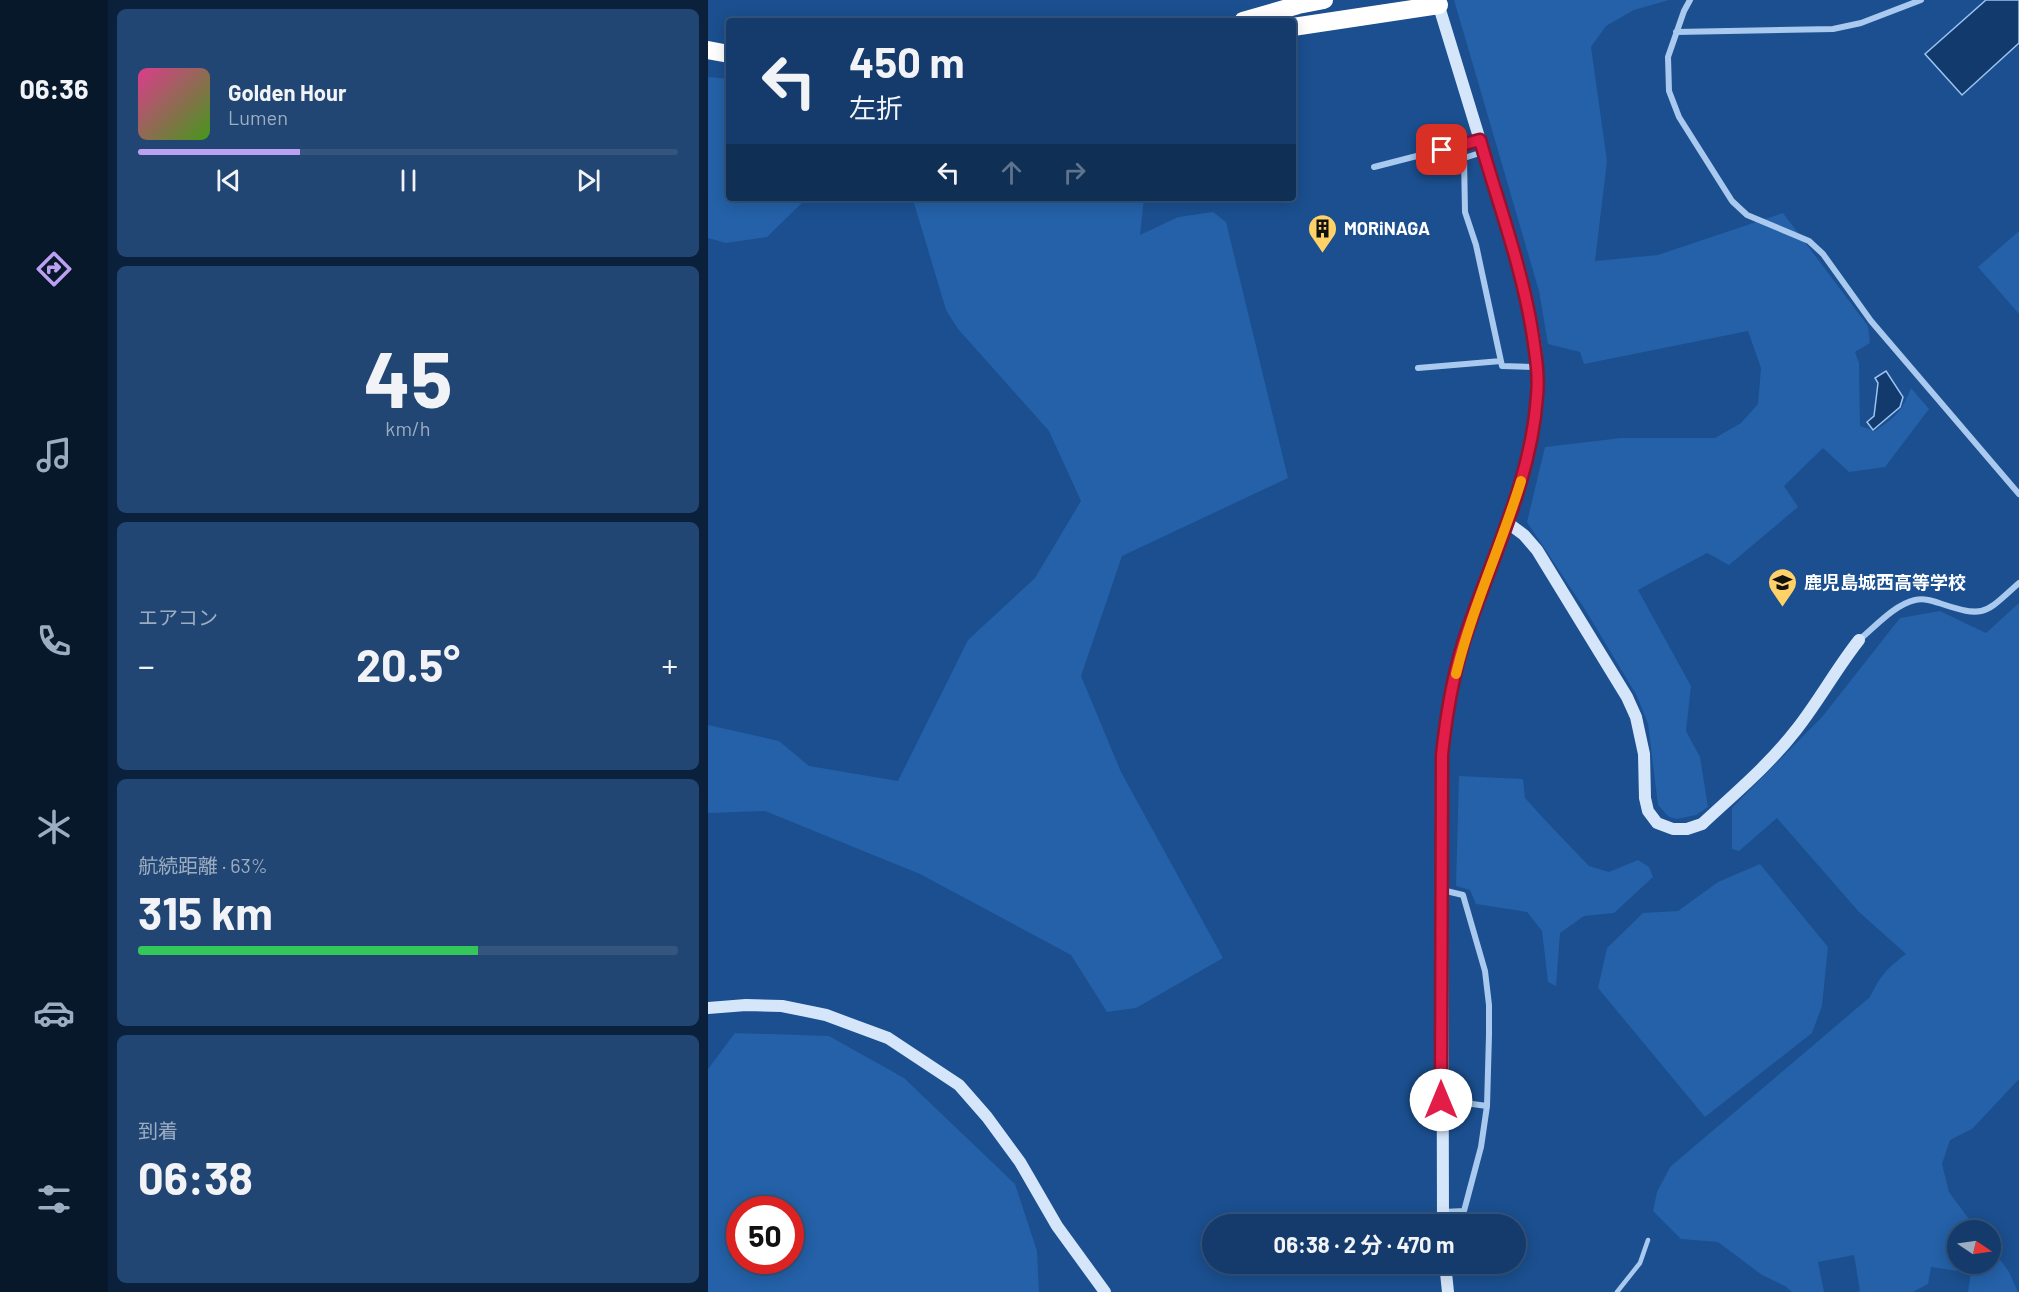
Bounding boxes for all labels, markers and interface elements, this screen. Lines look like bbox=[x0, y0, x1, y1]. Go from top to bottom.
text: 450 m bbox=[849, 36, 964, 86]
icon: left bbox=[750, 42, 828, 120]
text: 06:36 bbox=[20, 72, 88, 104]
text: Golden Hour bbox=[228, 79, 346, 105]
text: 左折 bbox=[849, 91, 903, 123]
text: Lumen bbox=[228, 105, 288, 129]
pin bbox=[1416, 124, 1467, 175]
icon: arrive bbox=[1425, 133, 1458, 166]
icon: left bbox=[932, 156, 965, 189]
icon: ahead bbox=[995, 156, 1028, 189]
icon: right bbox=[1058, 156, 1091, 189]
icon: previous bbox=[212, 164, 245, 197]
icon: pause bbox=[392, 164, 425, 197]
icon: next bbox=[572, 164, 605, 197]
building icon: MORiNAGA bbox=[1307, 212, 1339, 254]
place label: MORiNAGA bbox=[1344, 217, 1430, 239]
icon: directions bbox=[33, 248, 75, 290]
text: 45 bbox=[363, 330, 453, 424]
text: km/h bbox=[385, 416, 431, 440]
icon: music bbox=[33, 434, 75, 476]
school or university icon: 鹿児島城西高等学校 bbox=[1767, 566, 1799, 608]
place label: 鹿児島城西高等学校 bbox=[1804, 571, 1966, 593]
text: エアコン bbox=[138, 605, 218, 629]
icon: phone bbox=[33, 620, 75, 662]
text: 20.5° bbox=[356, 637, 460, 691]
text: − bbox=[138, 645, 155, 685]
text: + bbox=[662, 645, 678, 685]
icon: climate bbox=[33, 806, 75, 848]
text: 航続距離 · 63% bbox=[138, 853, 268, 877]
text: 315 km bbox=[138, 885, 273, 939]
icon: car bbox=[33, 992, 75, 1034]
position arrow bbox=[1409, 1068, 1473, 1132]
text: 到着 bbox=[138, 1118, 178, 1142]
text: 06:38 bbox=[138, 1150, 253, 1204]
icon: filters bbox=[33, 1178, 75, 1220]
speed limit sign: 50 bbox=[726, 1196, 804, 1274]
north arrow bbox=[1947, 1220, 2001, 1274]
map controls bbox=[1947, 1220, 2001, 1274]
text: 06:38 · 2 分 · 470 m bbox=[1274, 1231, 1454, 1257]

